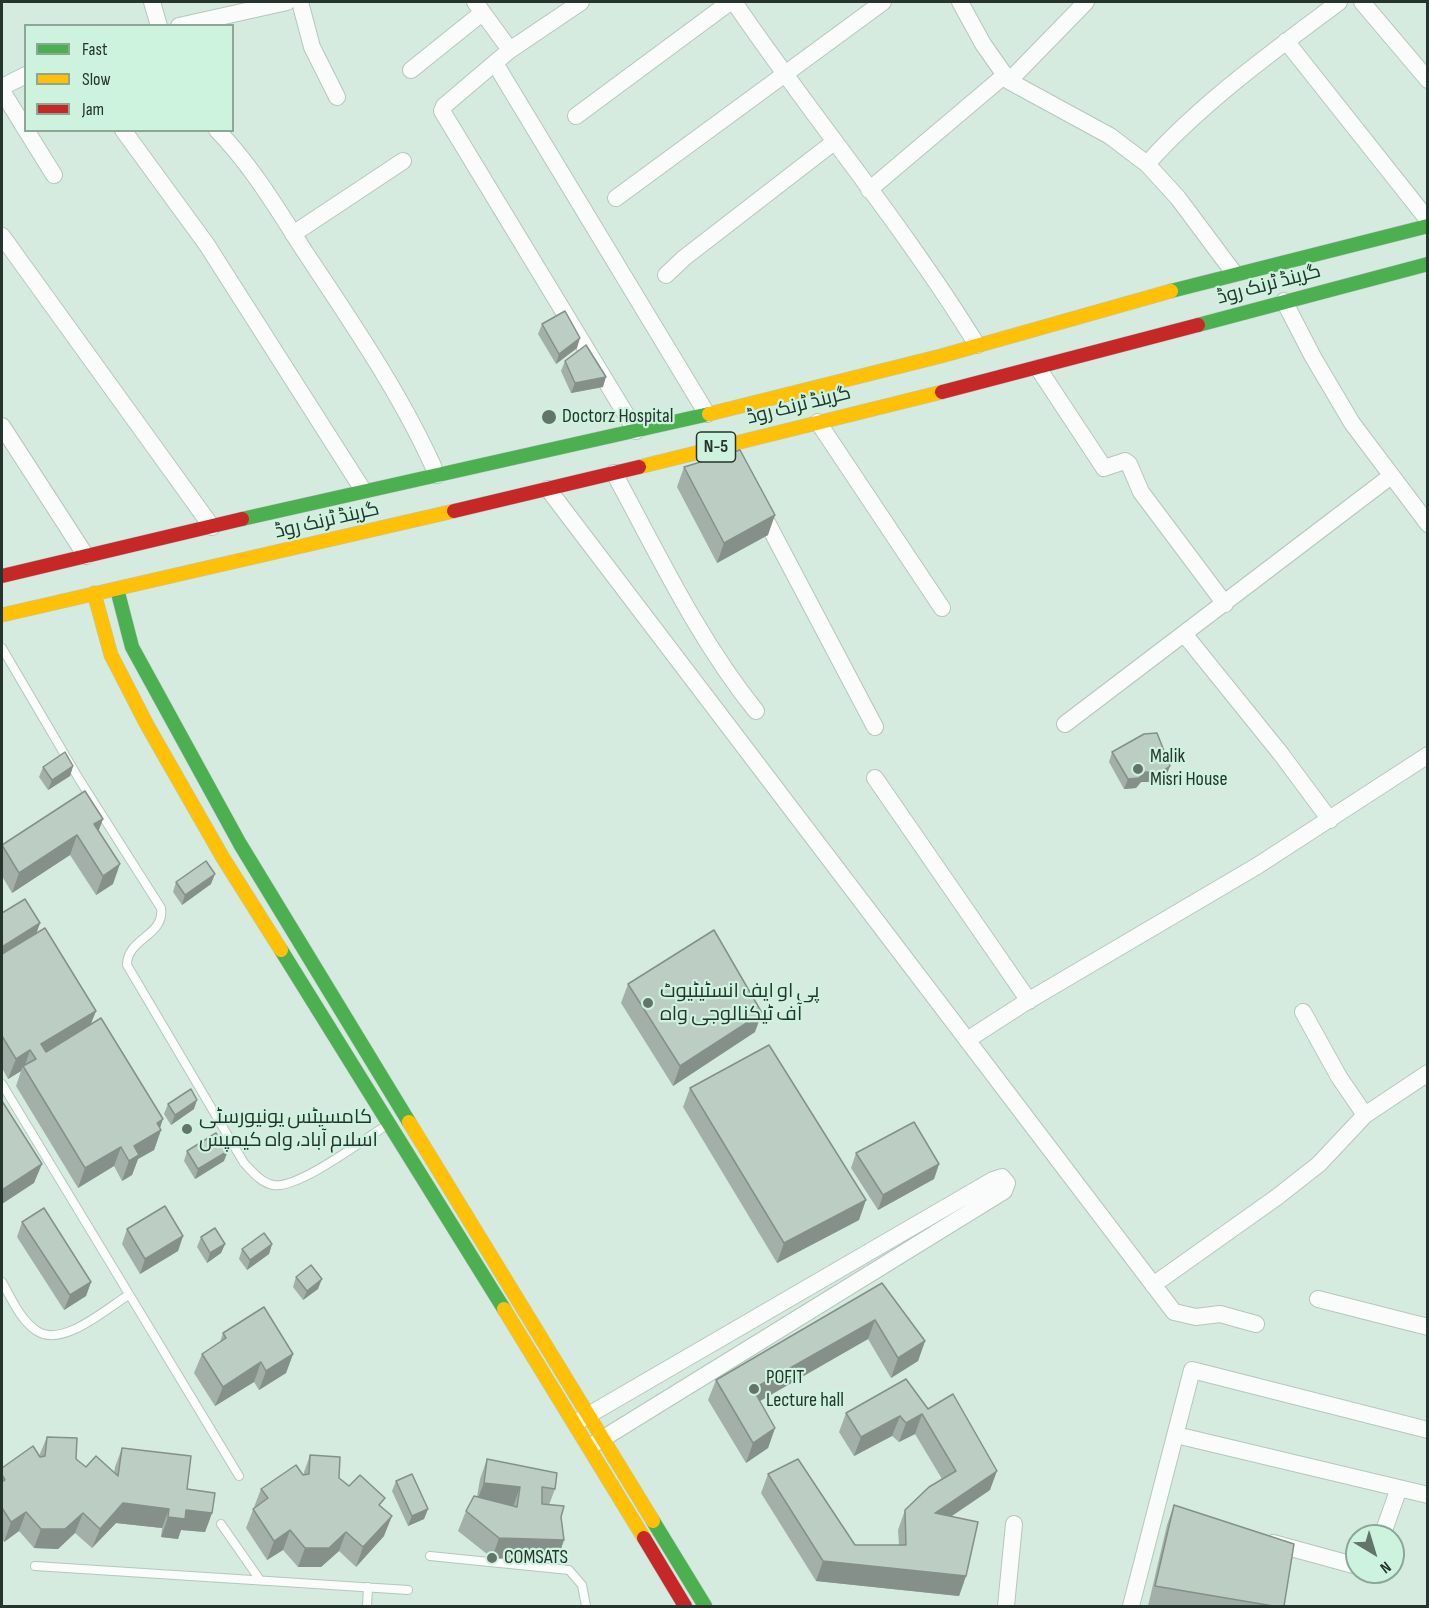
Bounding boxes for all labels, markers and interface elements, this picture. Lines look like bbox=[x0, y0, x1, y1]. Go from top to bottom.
legend bbox=[24, 24, 234, 132]
text: Fast bbox=[82, 39, 107, 60]
text: Slow bbox=[82, 69, 111, 90]
text: Jam bbox=[82, 99, 104, 120]
street label: گرینڈ ٹرنک روڈ bbox=[1214, 260, 1324, 310]
street label: گرینڈ ٹرنک روڈ bbox=[744, 381, 854, 431]
place label: Doctorz Hospital bbox=[562, 405, 673, 429]
marker: Doctorz Hospital bbox=[540, 408, 558, 426]
road number: N-5 bbox=[696, 432, 736, 462]
street label: گرینڈ ٹرنک روڈ bbox=[272, 497, 382, 545]
place label: Malik Misri House bbox=[1150, 745, 1227, 792]
marker: Malik Misri House bbox=[1131, 762, 1145, 776]
place label: پی او ایف انسٹیٹیوٹ آف ٹیکنالوجی واہ bbox=[660, 980, 819, 1027]
marker: پی او ایف انسٹیٹیوٹ آف ٹیکنالوجی واہ bbox=[641, 996, 655, 1010]
place label: کامسیٹس یونیورسٹی اسلام آباد، واہ کیمپس bbox=[199, 1106, 378, 1153]
marker: کامسیٹس یونیورسٹی اسلام آباد، واہ کیمپس bbox=[180, 1122, 194, 1136]
place label: POFIT Lecture hall bbox=[766, 1366, 844, 1413]
marker: POFIT Lecture hall bbox=[747, 1382, 761, 1396]
north arrow bbox=[1345, 1524, 1405, 1584]
place label: COMSATS bbox=[504, 1546, 568, 1570]
marker: COMSATS bbox=[485, 1551, 499, 1565]
text: N bbox=[1376, 1557, 1394, 1577]

